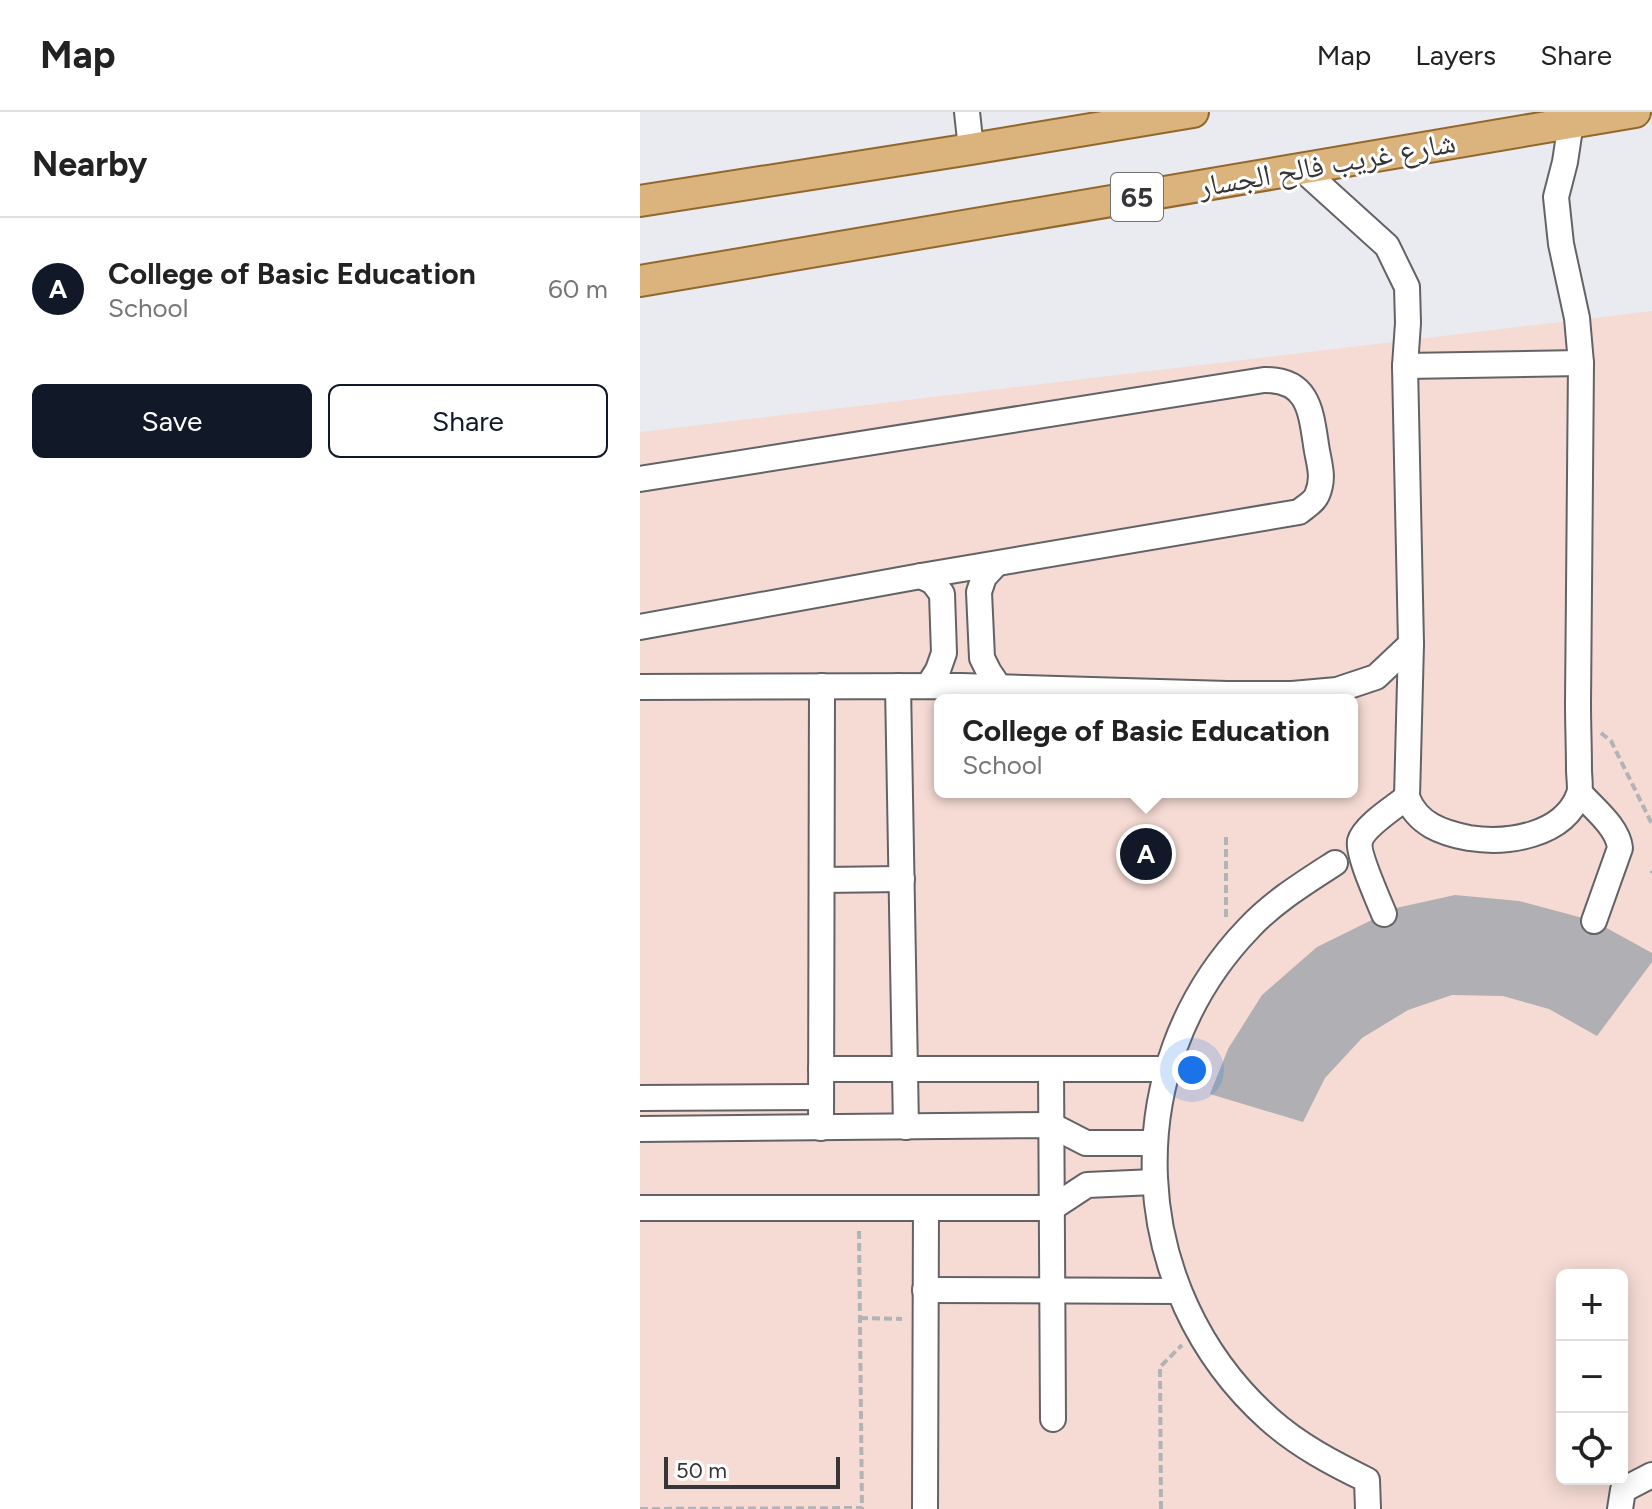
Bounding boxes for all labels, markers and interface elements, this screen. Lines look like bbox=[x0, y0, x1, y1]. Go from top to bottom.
text: Map bbox=[40, 32, 116, 78]
text: Map bbox=[1317, 38, 1371, 72]
text: Layers bbox=[1415, 38, 1496, 72]
text: Share bbox=[1540, 38, 1612, 72]
street label: شارع غريب فالح الجسار bbox=[1195, 123, 1459, 206]
text: Nearby bbox=[32, 144, 147, 185]
road number: 65 bbox=[1111, 173, 1163, 221]
text: College of Basic Education bbox=[108, 255, 476, 292]
text: A bbox=[49, 273, 67, 305]
text: 60 m bbox=[548, 273, 608, 305]
text: School bbox=[108, 292, 188, 324]
button: Save bbox=[32, 384, 312, 458]
button: Share bbox=[328, 384, 608, 458]
popup bbox=[934, 694, 1358, 798]
text: College of Basic Education bbox=[962, 712, 1330, 749]
text: School bbox=[962, 749, 1043, 781]
pin: A bbox=[1120, 824, 1172, 884]
your location bbox=[1172, 1050, 1212, 1090]
map controls bbox=[1556, 1269, 1628, 1485]
button: + bbox=[1556, 1269, 1628, 1341]
button: − bbox=[1556, 1341, 1628, 1413]
button: locate bbox=[1556, 1413, 1628, 1485]
scale bar bbox=[664, 1453, 840, 1489]
text: 50 m bbox=[676, 1457, 727, 1484]

